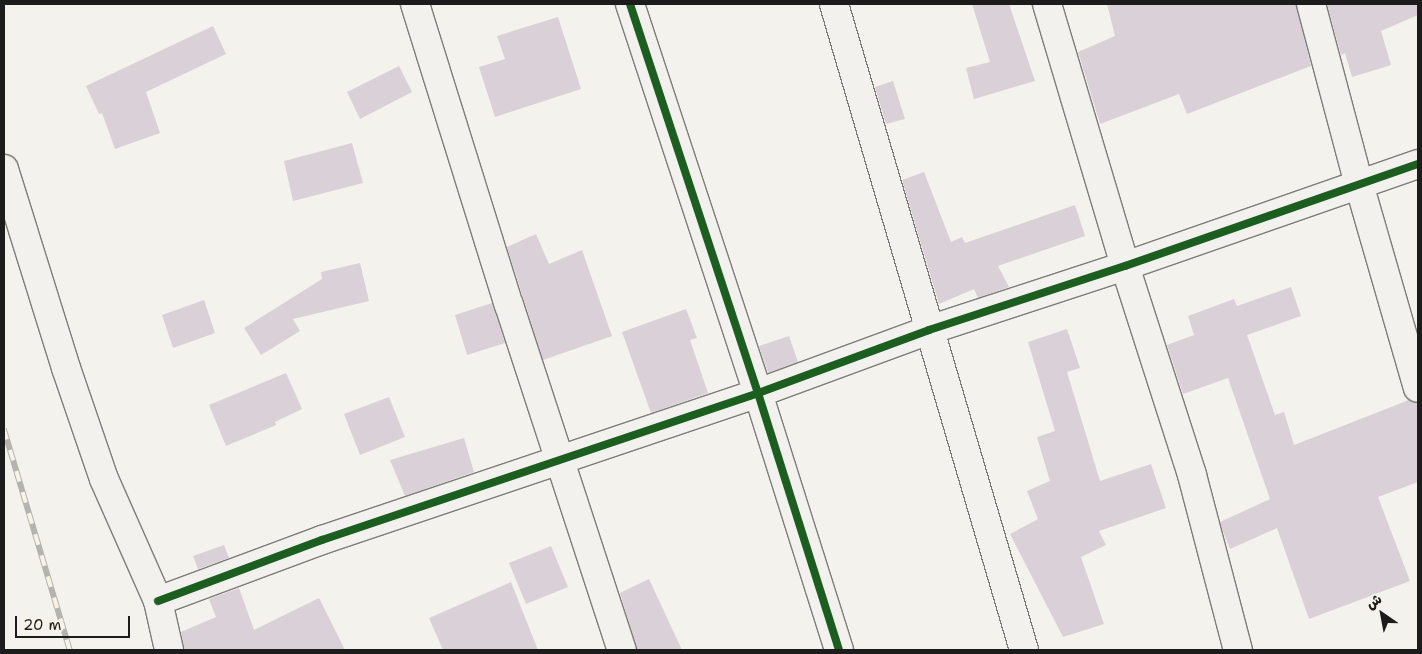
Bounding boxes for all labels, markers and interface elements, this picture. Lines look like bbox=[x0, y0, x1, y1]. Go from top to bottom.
north arrow bbox=[1357, 589, 1407, 639]
text: ش bbox=[1362, 590, 1385, 613]
scale bar bbox=[18, 606, 132, 638]
text: 20 m bbox=[23, 615, 62, 635]

